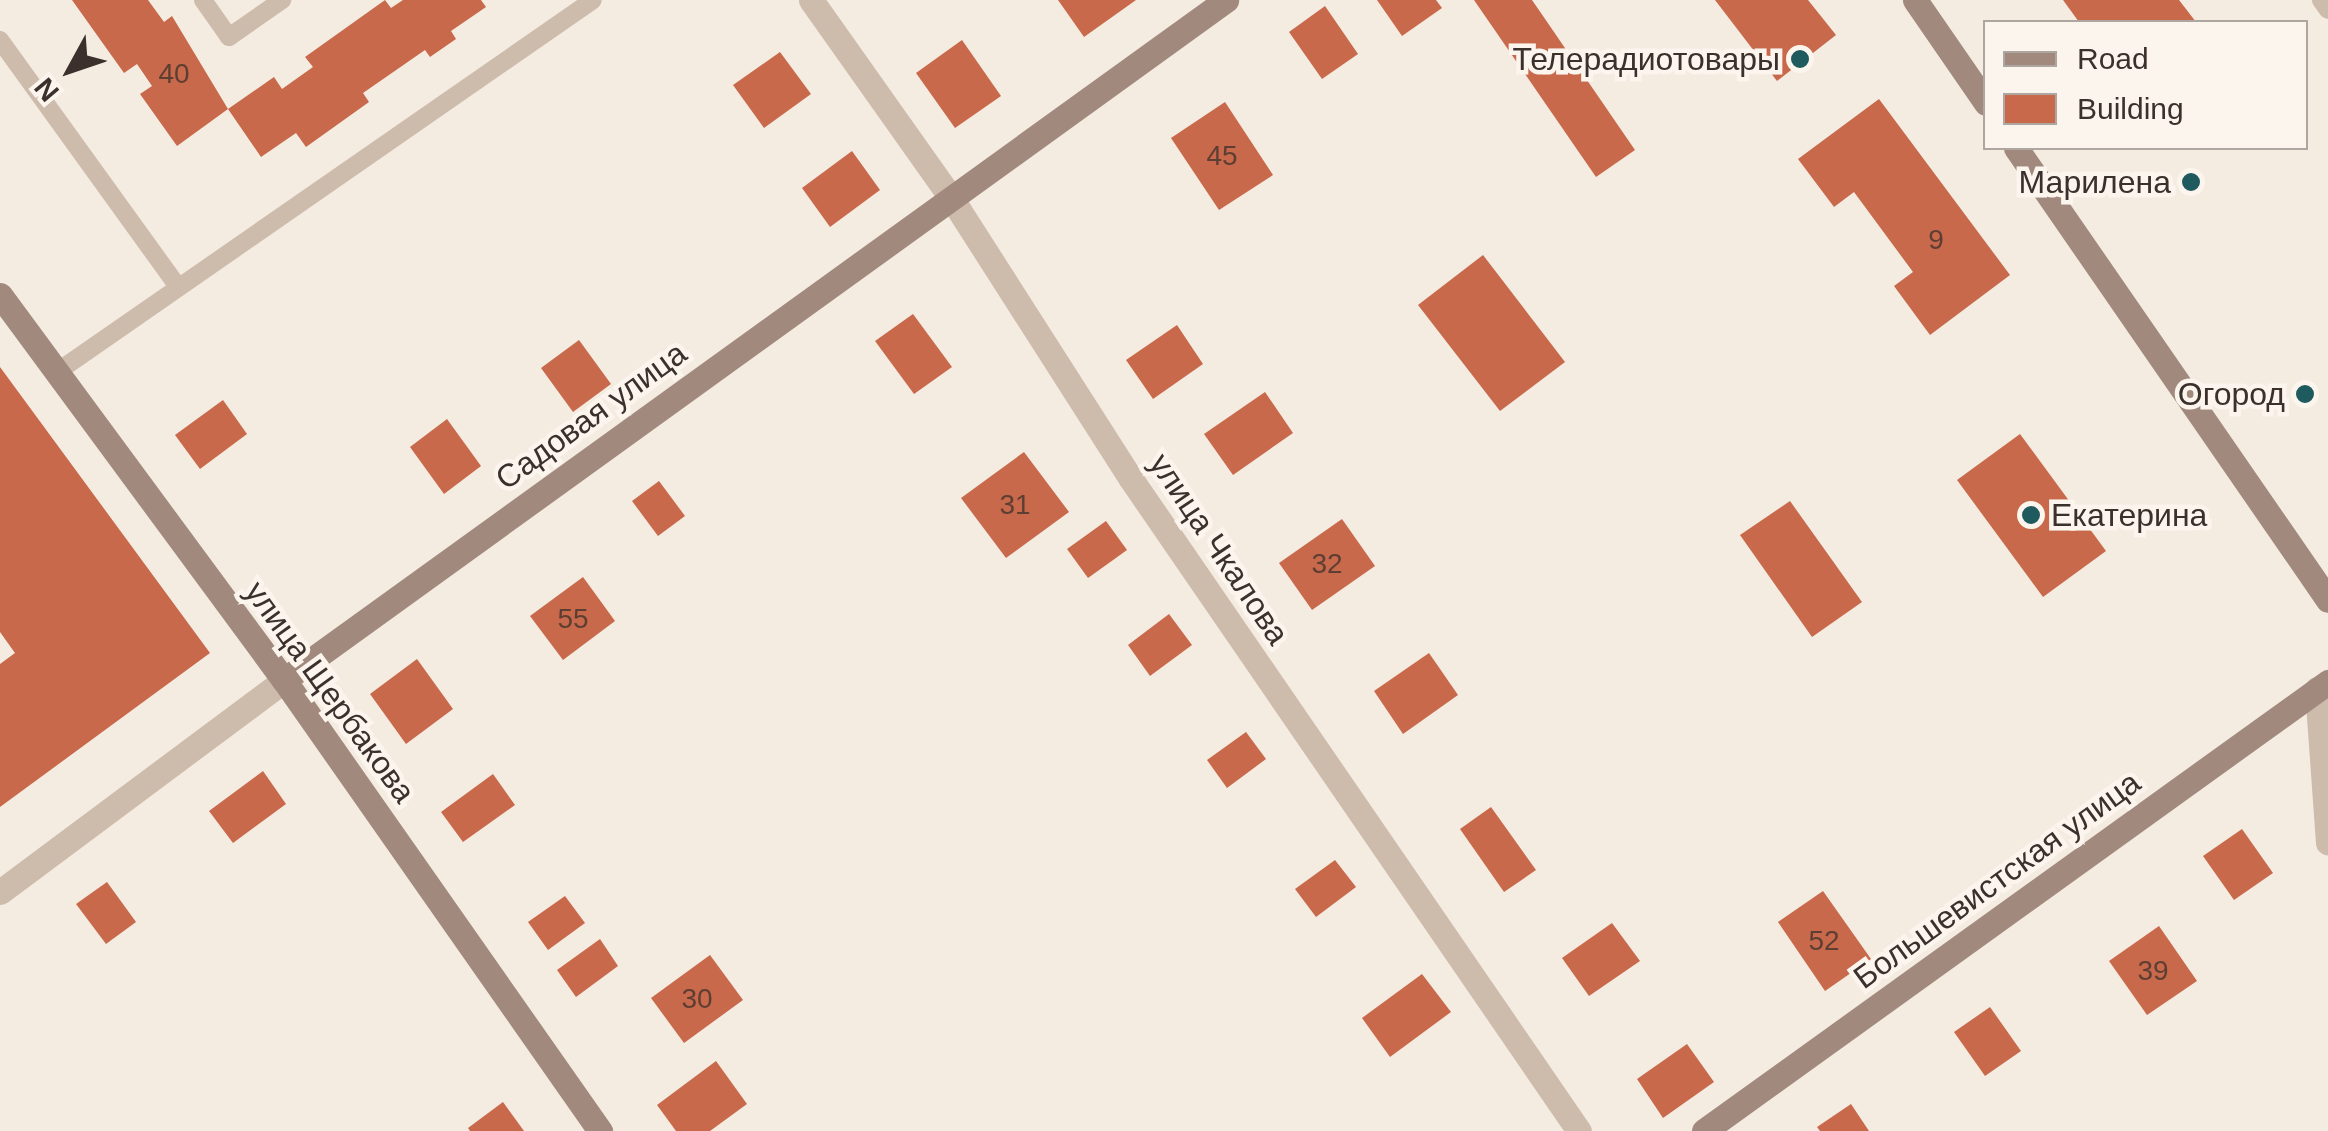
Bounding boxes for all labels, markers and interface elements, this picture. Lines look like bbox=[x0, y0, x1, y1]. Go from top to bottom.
north arrow bbox=[20, 20, 120, 120]
legend bbox=[1983, 20, 2308, 150]
place label: Телерадиотовары bbox=[1512, 40, 1780, 78]
text: Road bbox=[2077, 42, 2149, 75]
marker: Телерадиотовары bbox=[1789, 48, 1811, 70]
house number: 40 bbox=[158, 57, 190, 91]
text: N bbox=[28, 72, 65, 107]
text: Building bbox=[2077, 92, 2184, 125]
house number: 45 bbox=[1206, 139, 1238, 173]
place label: Марилена bbox=[2019, 163, 2171, 201]
marker: Марилена bbox=[2180, 171, 2202, 193]
house number: 9 bbox=[1928, 223, 1944, 257]
street label: Садовая улица bbox=[488, 334, 694, 498]
place label: Огород bbox=[2178, 375, 2285, 413]
marker: Огород bbox=[2294, 383, 2316, 405]
street label: улица Чкалова bbox=[1141, 446, 1297, 652]
house number: 31 bbox=[999, 488, 1031, 522]
place label: Екатерина bbox=[2051, 496, 2207, 534]
marker: Екатерина bbox=[2020, 504, 2042, 526]
house number: 32 bbox=[1311, 547, 1343, 581]
street label: улица Щербакова bbox=[237, 574, 423, 810]
house number: 55 bbox=[557, 602, 589, 636]
street label: Большевистская улица bbox=[1846, 763, 2148, 997]
house number: 52 bbox=[1808, 924, 1840, 958]
house number: 39 bbox=[2137, 954, 2169, 988]
house number: 30 bbox=[681, 982, 713, 1016]

